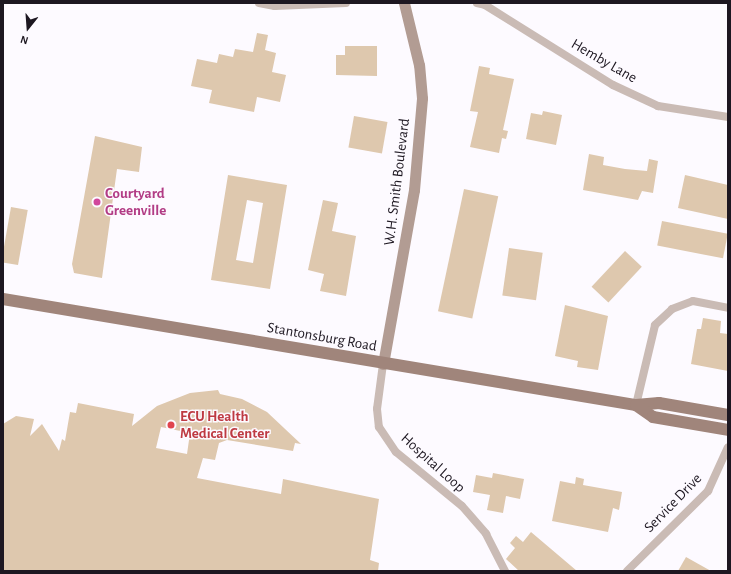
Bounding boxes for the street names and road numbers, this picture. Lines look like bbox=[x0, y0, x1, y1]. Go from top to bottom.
street label: Hemby Lane bbox=[568, 35, 640, 87]
street label: W.H. Smith Boulevard bbox=[380, 117, 414, 247]
street label: Stantonsburg Road bbox=[266, 318, 378, 356]
street label: Hospital Loop bbox=[397, 429, 469, 497]
street label: Service Drive bbox=[640, 470, 706, 536]

